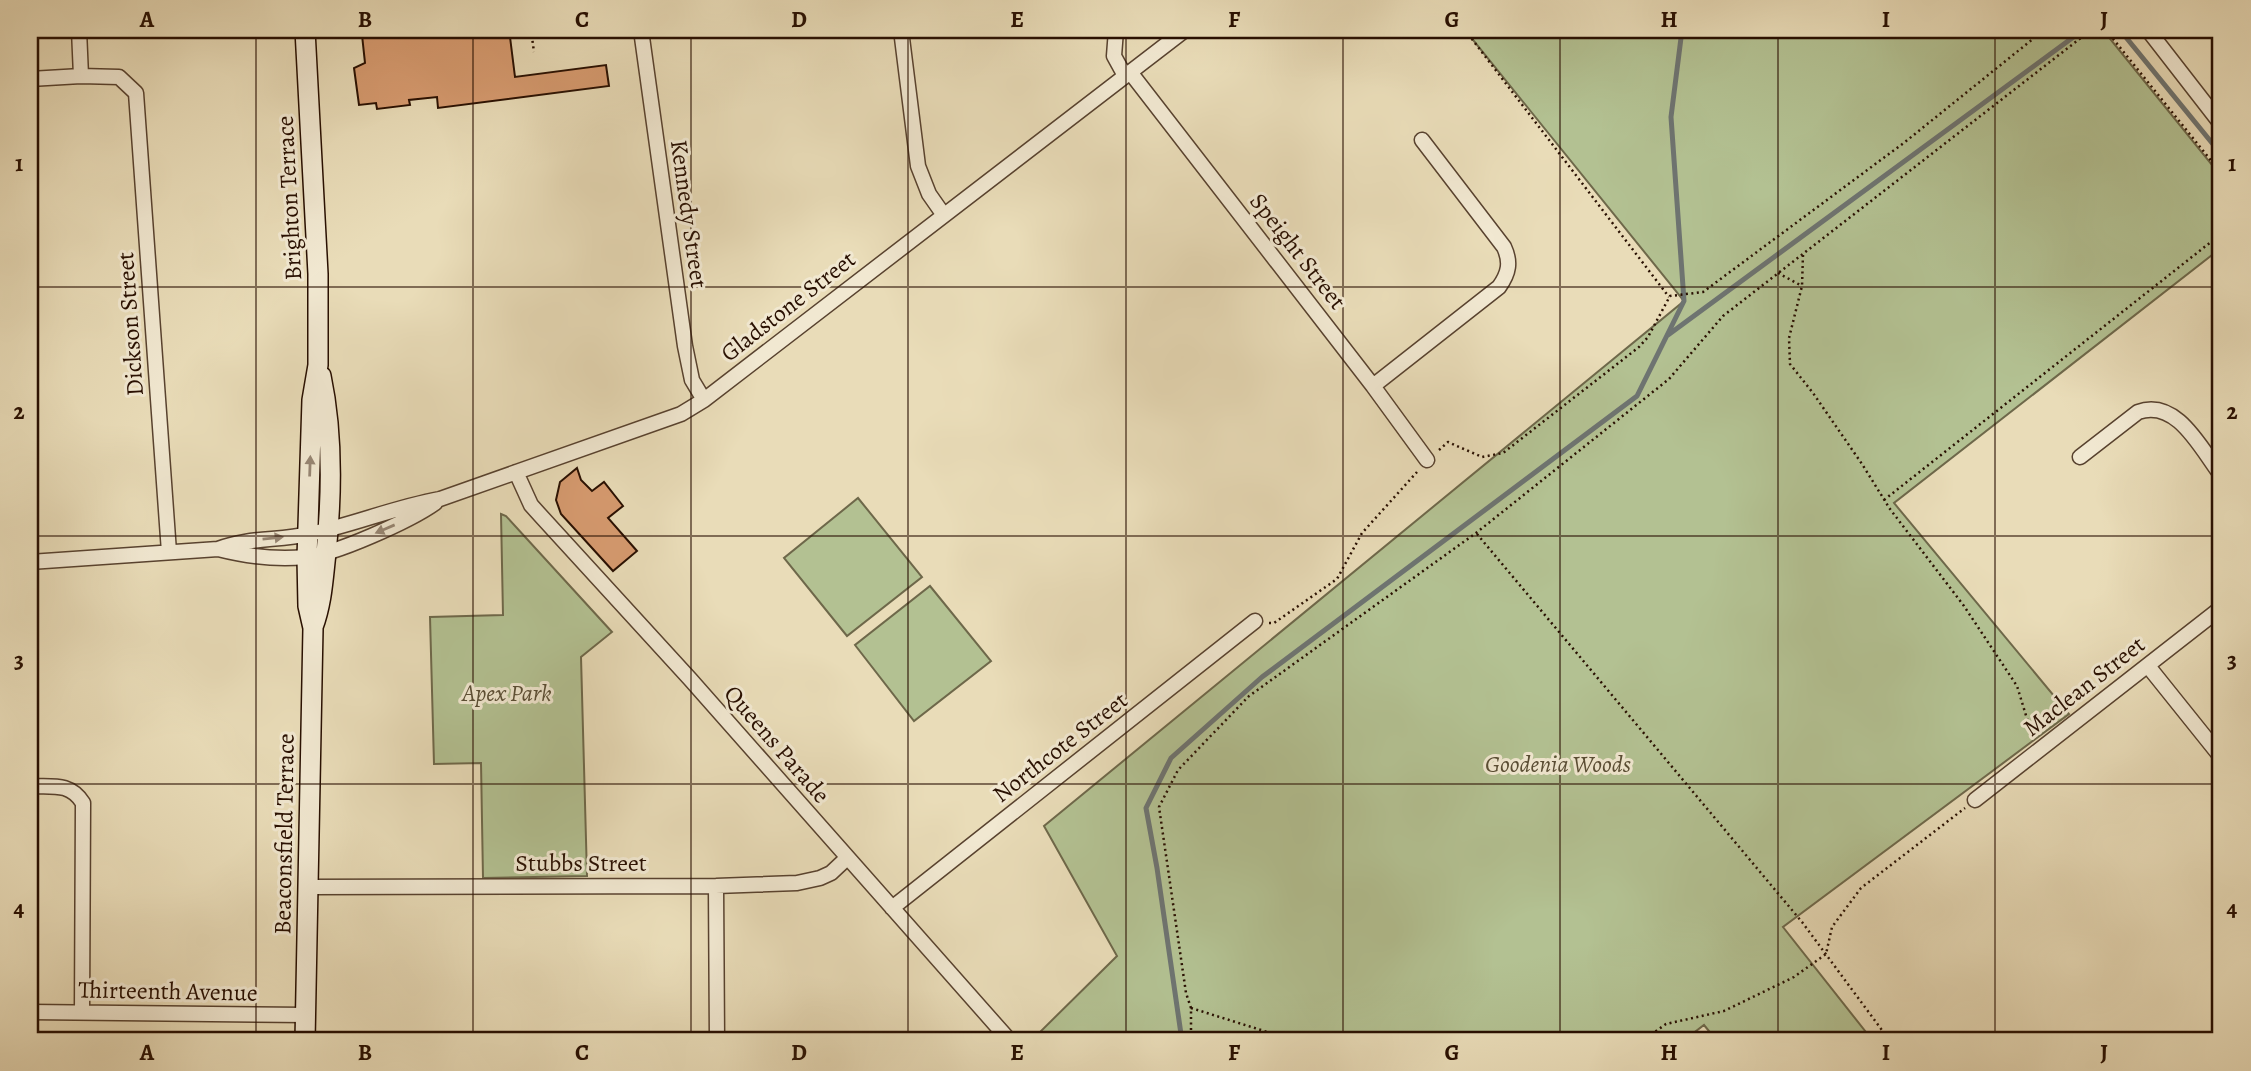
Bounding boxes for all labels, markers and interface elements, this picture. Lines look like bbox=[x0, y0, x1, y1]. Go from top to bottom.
text: A bbox=[139, 4, 155, 35]
text: B bbox=[358, 4, 372, 35]
text: C bbox=[575, 4, 589, 35]
text: D bbox=[791, 4, 807, 35]
text: E bbox=[1010, 4, 1024, 35]
text: F bbox=[1228, 4, 1241, 35]
text: G bbox=[1444, 4, 1460, 35]
text: H bbox=[1660, 4, 1678, 35]
text: I bbox=[1882, 4, 1890, 35]
text: J bbox=[2100, 4, 2108, 35]
street label: Brighton Terrace bbox=[269, 115, 309, 281]
street label: Kennedy Street bbox=[663, 138, 715, 290]
text: 1 bbox=[15, 148, 23, 179]
text: 1 bbox=[2228, 148, 2236, 179]
street label: Speight Street bbox=[1242, 186, 1354, 316]
street label: Gladstone Street bbox=[714, 243, 862, 369]
street label: Dickson Street bbox=[109, 251, 151, 397]
text: 2 bbox=[13, 396, 25, 427]
text: 2 bbox=[2226, 396, 2238, 427]
one-way arrow bbox=[305, 455, 316, 477]
one-way arrow bbox=[374, 524, 395, 535]
one-way arrow bbox=[262, 532, 284, 543]
street label: Maclean Street bbox=[2017, 628, 2151, 744]
text: 3 bbox=[14, 645, 24, 676]
text: 3 bbox=[2227, 645, 2237, 676]
park label: Apex Park bbox=[460, 677, 552, 709]
street label: Queens Parade bbox=[717, 678, 837, 810]
street label: Northcote Street bbox=[986, 684, 1134, 810]
street label: Beaconsfield Terrace bbox=[266, 733, 302, 935]
park label: Goodenia Woods bbox=[1485, 748, 1631, 780]
street label: Stubbs Street bbox=[515, 847, 647, 879]
text: 4 bbox=[14, 893, 25, 924]
text: 4 bbox=[2227, 893, 2238, 924]
street label: Thirteenth Avenue bbox=[78, 973, 258, 1009]
text: A bbox=[139, 1037, 155, 1068]
text: B bbox=[358, 1037, 372, 1068]
text: C bbox=[575, 1037, 589, 1068]
text: D bbox=[791, 1037, 807, 1068]
text: E bbox=[1010, 1037, 1024, 1068]
text: F bbox=[1228, 1037, 1241, 1068]
text: G bbox=[1444, 1037, 1460, 1068]
text: H bbox=[1660, 1037, 1678, 1068]
text: I bbox=[1882, 1037, 1890, 1068]
text: J bbox=[2100, 1037, 2108, 1068]

